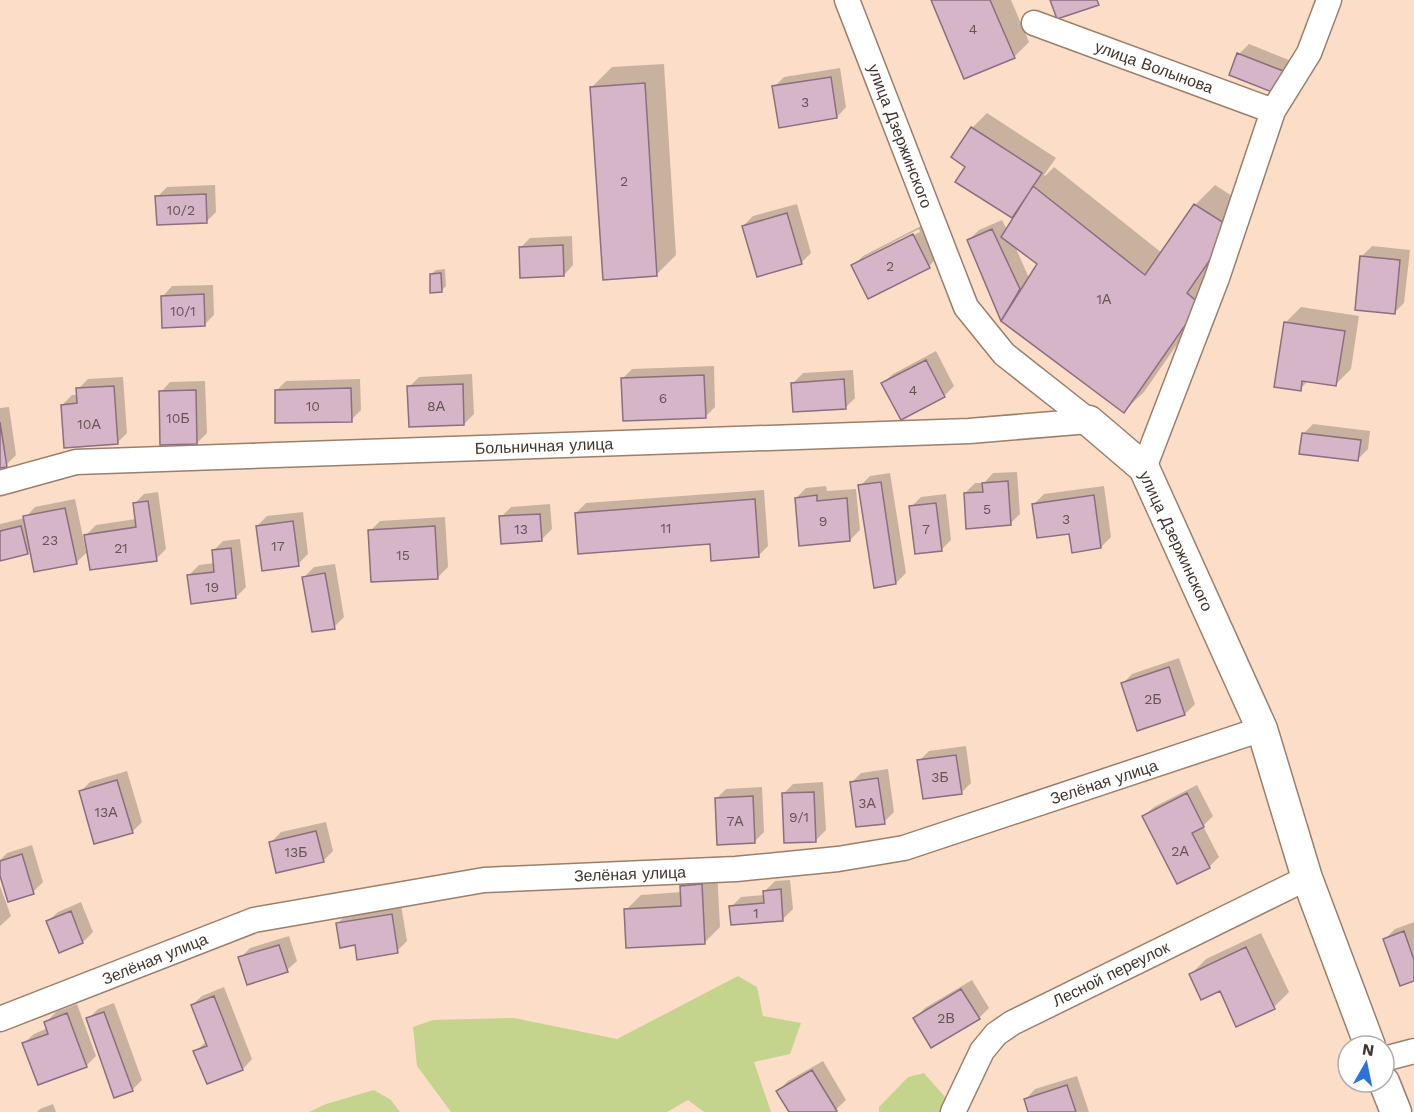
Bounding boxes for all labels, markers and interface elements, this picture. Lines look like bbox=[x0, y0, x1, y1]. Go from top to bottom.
house number: 4 bbox=[969, 21, 977, 37]
street label: улица Волынова bbox=[1092, 37, 1216, 97]
street label: улица Дзержинского bbox=[864, 61, 936, 211]
house number: 3 bbox=[801, 94, 809, 110]
house number: 2 bbox=[620, 173, 628, 189]
house number: 10/2 bbox=[167, 202, 195, 218]
house number: 2 bbox=[886, 258, 894, 274]
house number: 1А bbox=[1097, 291, 1112, 307]
house number: 10/1 bbox=[170, 303, 196, 319]
house number: 4 bbox=[909, 382, 917, 398]
house number: 6 bbox=[659, 390, 667, 406]
house number: 10 bbox=[306, 398, 320, 414]
house number: 8А bbox=[427, 398, 446, 414]
house number: 10Б bbox=[166, 410, 190, 426]
house number: 10А bbox=[77, 416, 101, 432]
street label: Больничная улица bbox=[474, 434, 614, 458]
street label: улица Дзержинского bbox=[1135, 468, 1217, 614]
house number: 5 bbox=[983, 501, 991, 517]
house number: 3 bbox=[1062, 511, 1070, 527]
house number: 9 bbox=[819, 513, 827, 529]
house number: 11 bbox=[661, 520, 671, 536]
house number: 13 bbox=[514, 521, 528, 537]
house number: 7 bbox=[922, 521, 930, 537]
house number: 23 bbox=[42, 532, 58, 548]
house number: 17 bbox=[271, 538, 285, 554]
house number: 21 bbox=[114, 540, 128, 556]
house number: 15 bbox=[396, 547, 410, 563]
house number: 19 bbox=[205, 579, 219, 595]
house number: 2Б bbox=[1144, 691, 1162, 707]
street label: Зелёная улица bbox=[1048, 756, 1160, 808]
house number: 3Б bbox=[931, 769, 949, 785]
house number: 3А bbox=[858, 795, 876, 811]
house number: 13А bbox=[95, 804, 118, 820]
house number: 9/1 bbox=[789, 809, 809, 825]
house number: 7А bbox=[726, 813, 744, 829]
house number: 2А bbox=[1171, 843, 1189, 859]
house number: 13Б bbox=[285, 844, 307, 860]
street label: Зелёная улица bbox=[574, 863, 686, 885]
house number: 1 bbox=[753, 905, 759, 921]
street label: Зелёная улица bbox=[99, 929, 211, 989]
street label: Лесной переулок bbox=[1049, 937, 1173, 1011]
house number: 2В bbox=[937, 1010, 955, 1026]
north arrow bbox=[1336, 1034, 1396, 1094]
text: N bbox=[1361, 1039, 1376, 1060]

